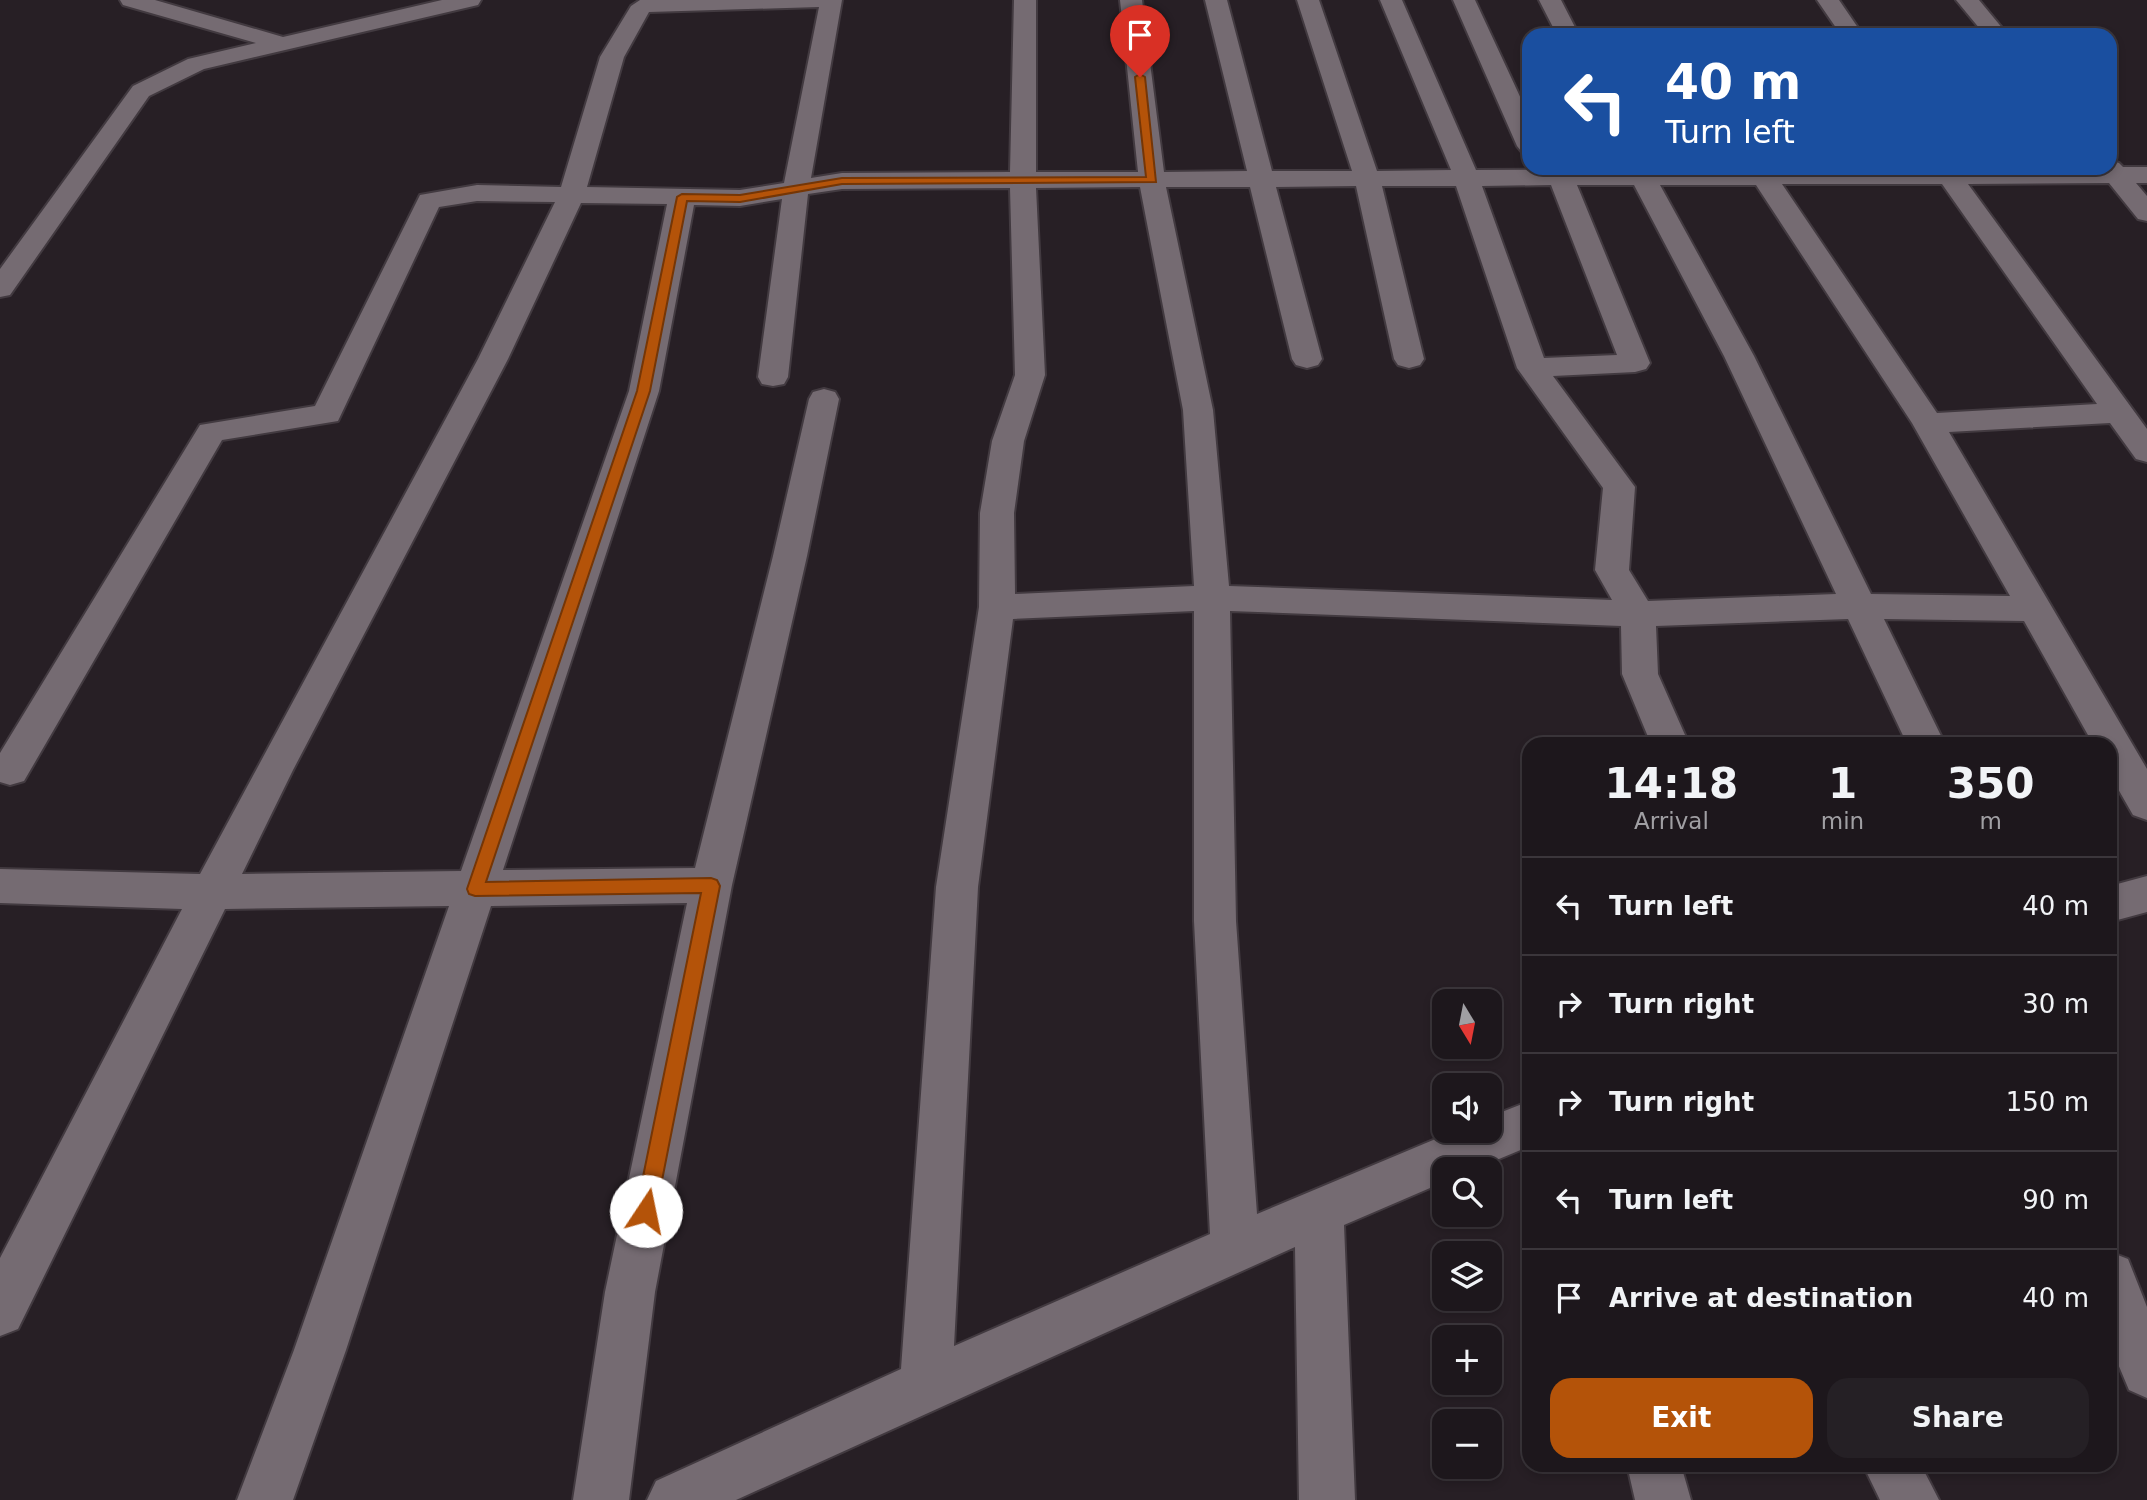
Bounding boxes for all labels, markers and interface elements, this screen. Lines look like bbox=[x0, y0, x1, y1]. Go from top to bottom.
pin bbox=[1110, 5, 1170, 77]
icon: arrive bbox=[1121, 16, 1159, 54]
text: 40 m bbox=[1665, 54, 1801, 111]
icon: left bbox=[1550, 56, 1641, 147]
text: Turn left bbox=[1665, 113, 1795, 151]
text: 14:18 bbox=[1605, 759, 1738, 808]
text: 1 bbox=[1828, 759, 1857, 808]
text: 350 bbox=[1947, 759, 2034, 808]
text: Arrival bbox=[1634, 808, 1709, 834]
text: min bbox=[1821, 808, 1864, 834]
text: m bbox=[1979, 808, 2002, 834]
icon: left bbox=[1550, 887, 1588, 925]
text: Turn left bbox=[1609, 891, 1733, 921]
text: 40 m bbox=[2022, 891, 2089, 921]
icon: right bbox=[1550, 985, 1588, 1023]
north arrow bbox=[1432, 989, 1502, 1059]
map controls bbox=[1432, 989, 1502, 1479]
text: Turn right bbox=[1609, 989, 1754, 1019]
text: 30 m bbox=[2022, 989, 2089, 1019]
button: sound bbox=[1432, 1073, 1502, 1143]
icon: right bbox=[1550, 1083, 1588, 1121]
text: Turn right bbox=[1609, 1087, 1754, 1117]
text: 150 m bbox=[2006, 1087, 2089, 1117]
button: search bbox=[1432, 1157, 1502, 1227]
position arrow bbox=[609, 1174, 683, 1248]
icon: left bbox=[1550, 1181, 1588, 1219]
text: Turn left bbox=[1609, 1185, 1733, 1215]
text: 90 m bbox=[2022, 1185, 2089, 1215]
button: layers bbox=[1432, 1241, 1502, 1311]
icon: arrive bbox=[1550, 1279, 1588, 1317]
text: Arrive at destination bbox=[1609, 1283, 1913, 1313]
text: 40 m bbox=[2022, 1283, 2089, 1313]
button: + bbox=[1432, 1325, 1502, 1395]
button: Exit bbox=[1550, 1378, 1813, 1458]
button: Share bbox=[1827, 1378, 2089, 1458]
button: − bbox=[1432, 1409, 1502, 1479]

